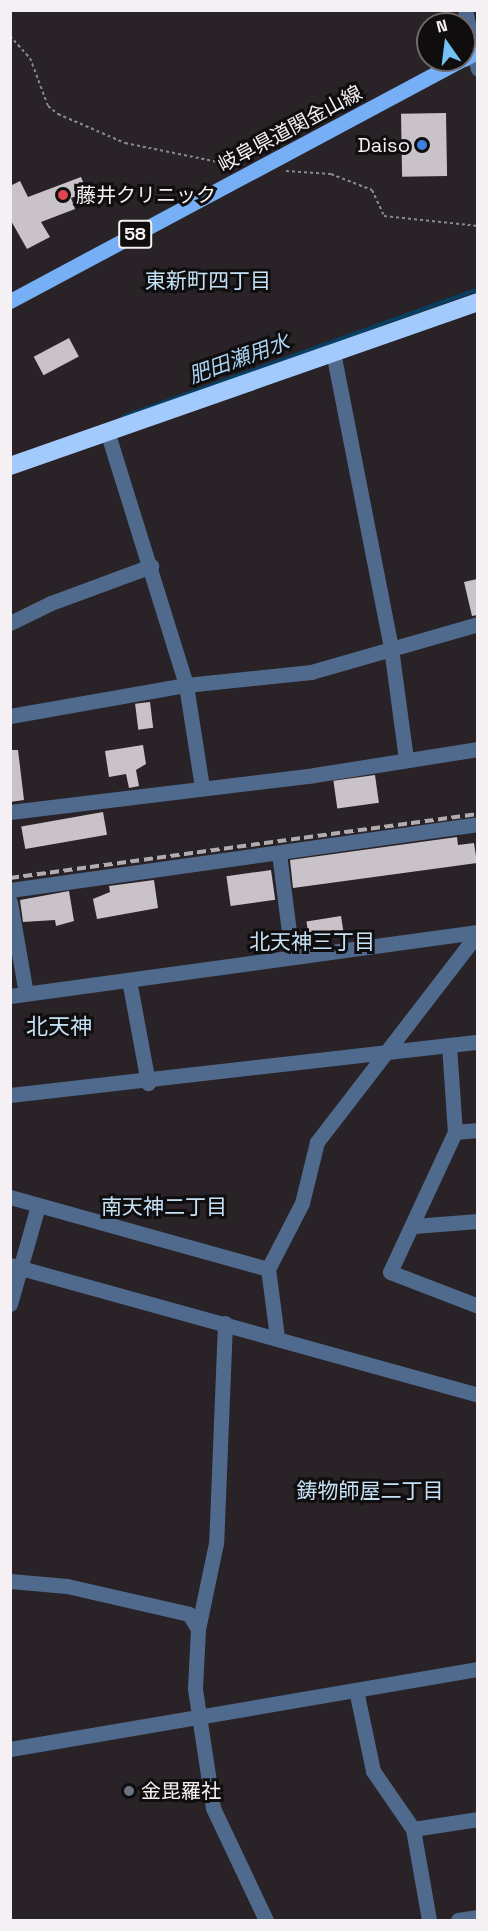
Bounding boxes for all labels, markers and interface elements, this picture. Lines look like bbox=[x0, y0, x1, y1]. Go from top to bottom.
north arrow bbox=[416, 12, 476, 72]
text: N bbox=[434, 15, 450, 37]
street label: 岐阜県道関金山線 bbox=[214, 81, 366, 177]
place label: Daiso bbox=[357, 133, 410, 157]
marker: Daiso bbox=[415, 138, 429, 152]
place label: 藤井クリニック bbox=[76, 183, 216, 207]
marker: 藤井クリニック bbox=[54, 186, 72, 204]
road number: 58 bbox=[117, 219, 153, 249]
district label: 東新町四丁目 bbox=[145, 268, 271, 294]
water label: 肥田瀬用水 bbox=[185, 329, 293, 389]
district label: 北天神三丁目 bbox=[249, 929, 375, 955]
district label: 北天神 bbox=[26, 1014, 92, 1040]
district label: 南天神二丁目 bbox=[101, 1194, 227, 1220]
district label: 鋳物師屋二丁目 bbox=[297, 1478, 443, 1504]
place label: 金毘羅社 bbox=[141, 1779, 221, 1803]
marker: 金毘羅社 bbox=[122, 1784, 136, 1798]

